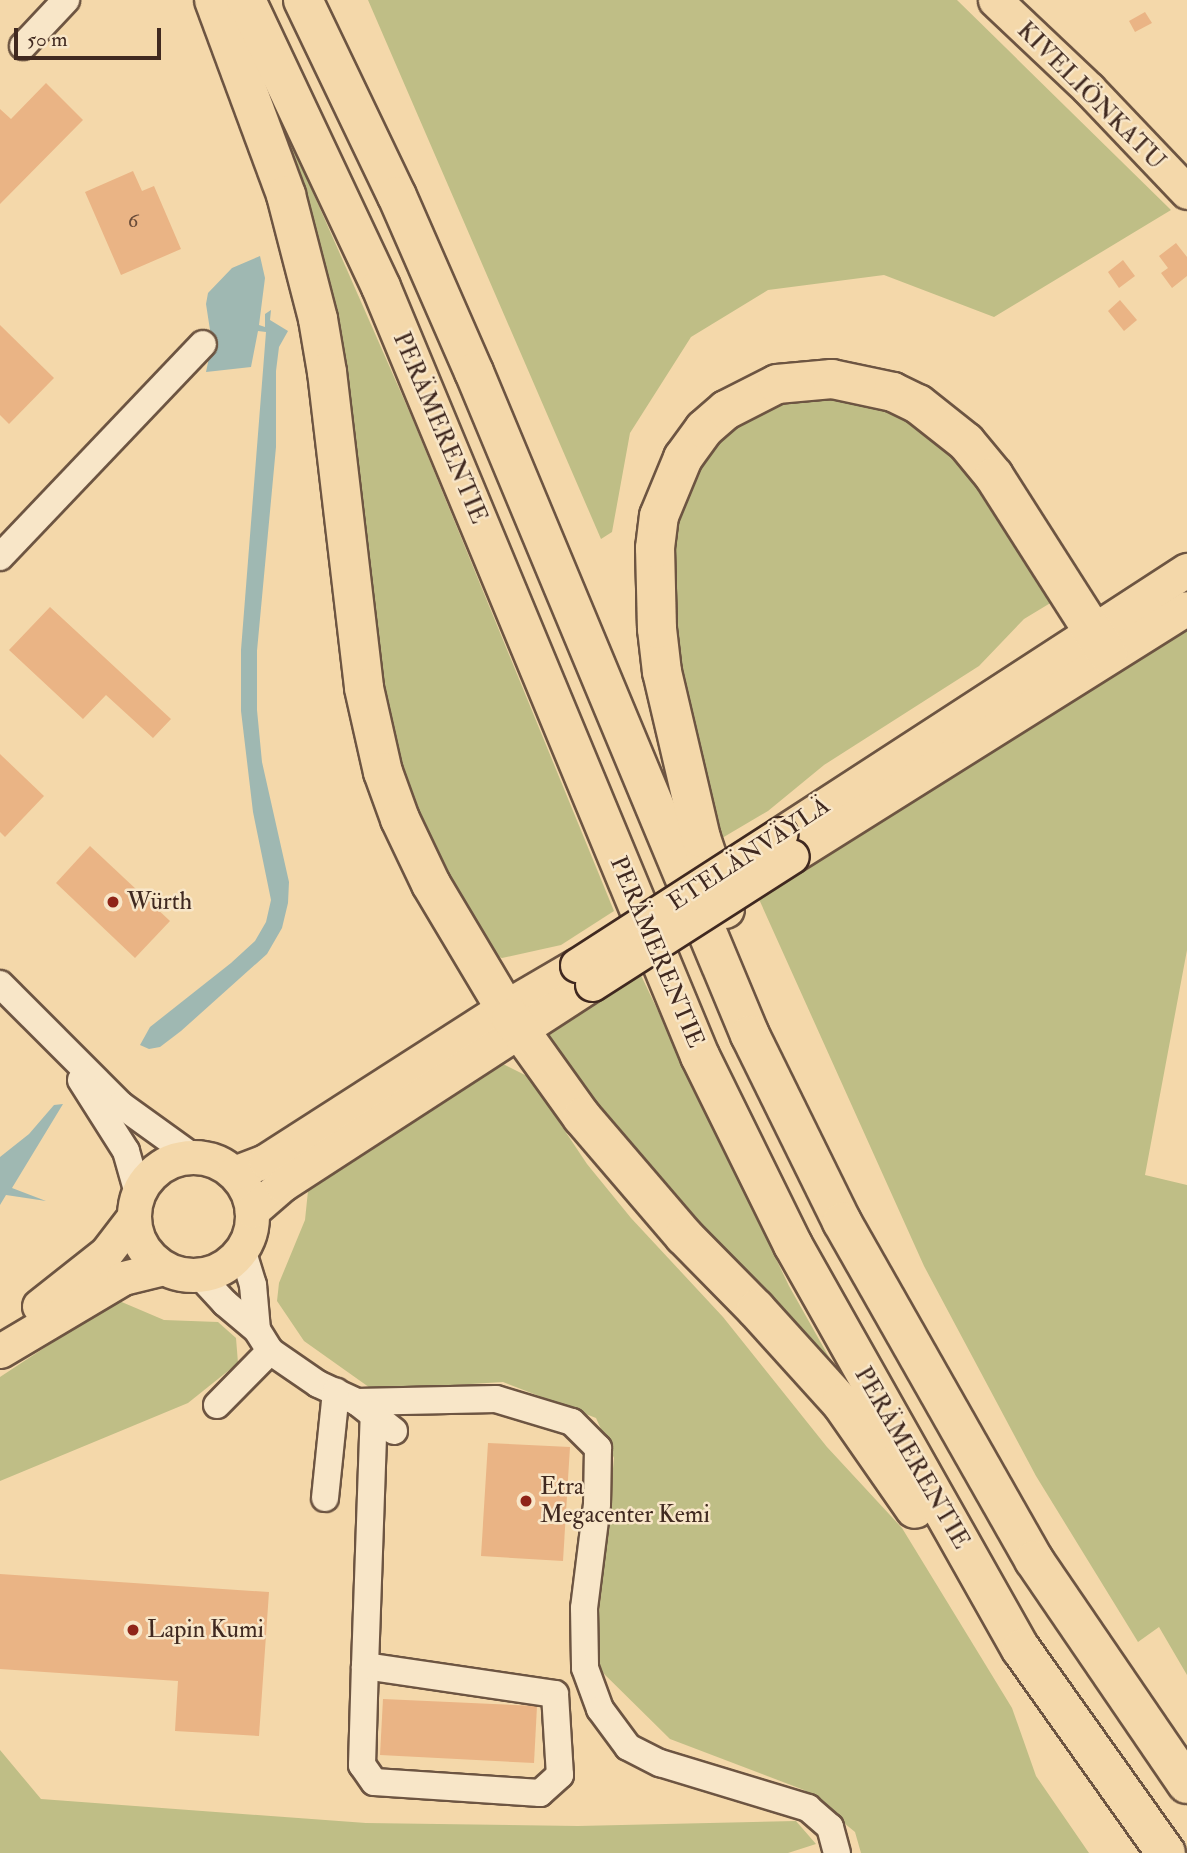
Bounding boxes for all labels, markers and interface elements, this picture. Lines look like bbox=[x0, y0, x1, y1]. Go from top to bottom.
scale bar bbox=[18, 14, 164, 58]
street label: KIVELIÖNKATU bbox=[1011, 16, 1171, 176]
text: 50 m bbox=[27, 26, 68, 53]
house number: 6 bbox=[128, 208, 138, 234]
street label: PERÄMERENTIE bbox=[387, 328, 493, 528]
street label: ETELÄNVÄYLÄ bbox=[663, 791, 835, 917]
street label: PERÄMERENTIE bbox=[604, 852, 710, 1052]
place label: Würth bbox=[127, 888, 192, 916]
marker: Würth bbox=[105, 894, 121, 910]
street label: PERÄMERENTIE bbox=[848, 1362, 976, 1554]
place label: Etra Megacenter Kemi bbox=[540, 1473, 710, 1529]
marker: Etra Megacenter Kemi bbox=[518, 1493, 534, 1509]
place label: Lapin Kumi bbox=[147, 1616, 264, 1644]
marker: Lapin Kumi bbox=[125, 1622, 141, 1638]

